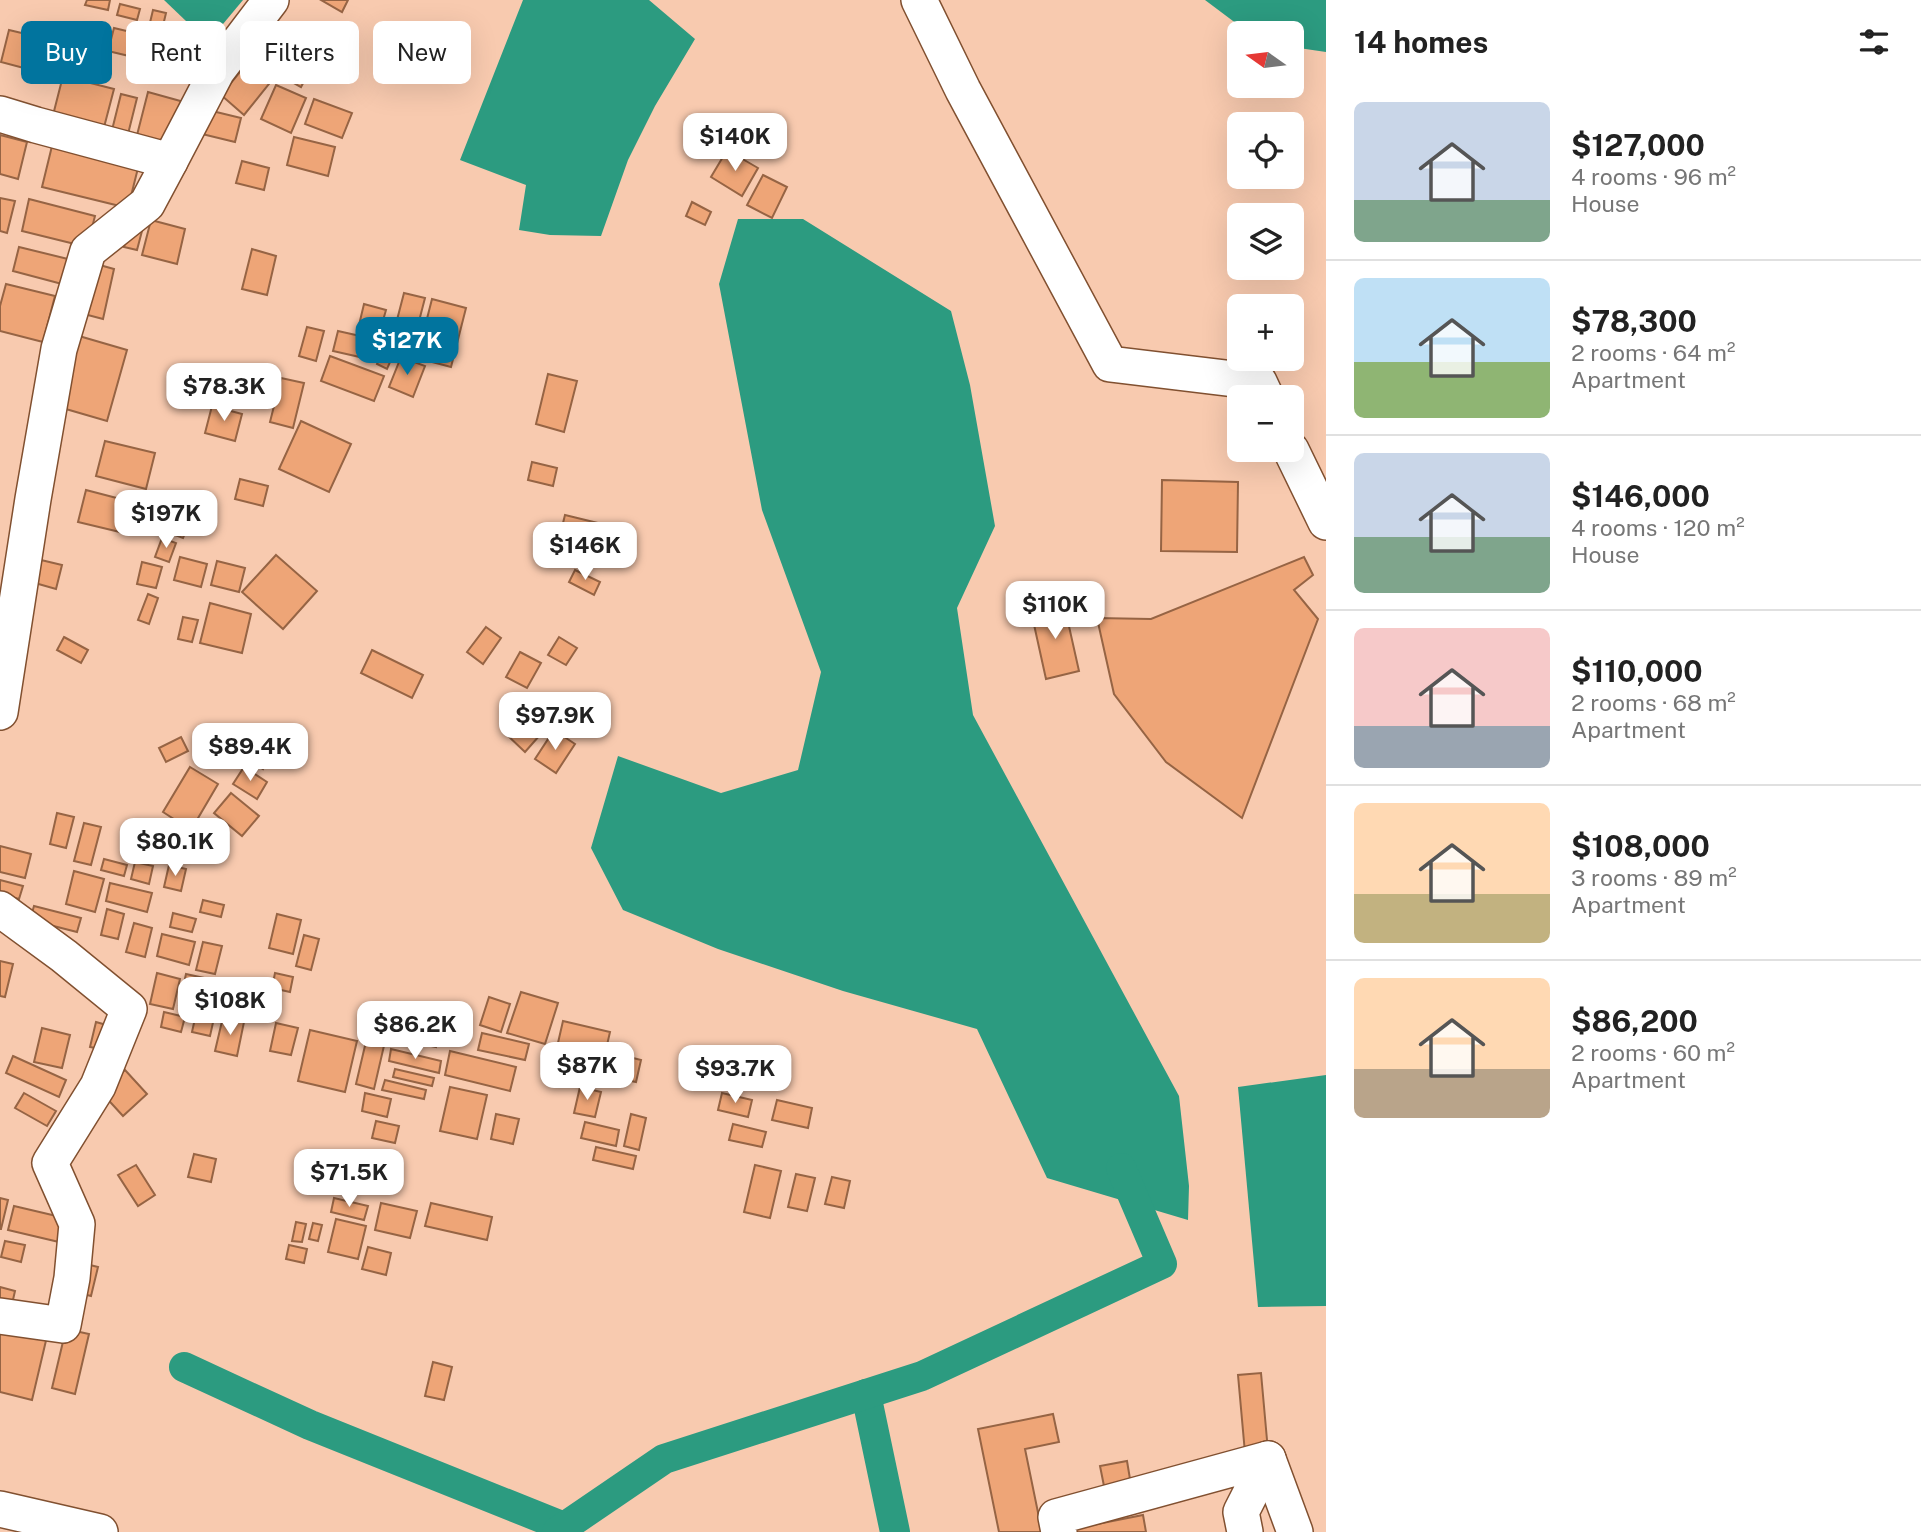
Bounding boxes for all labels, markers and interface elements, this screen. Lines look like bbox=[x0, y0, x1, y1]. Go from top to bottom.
chip: Buy bbox=[21, 21, 112, 84]
chip: Rent bbox=[126, 21, 226, 84]
chip: Filters bbox=[240, 21, 359, 84]
chip: New bbox=[373, 21, 471, 84]
north arrow bbox=[1227, 21, 1304, 98]
map controls bbox=[1227, 21, 1304, 462]
icon: filters bbox=[1855, 23, 1893, 61]
text: 14 homes bbox=[1354, 24, 1488, 60]
button: locate bbox=[1227, 112, 1304, 189]
pin: $140K bbox=[686, 114, 784, 173]
text: $140K bbox=[699, 122, 771, 149]
text: $127,000 bbox=[1571, 127, 1705, 163]
icon: home bbox=[1410, 130, 1494, 214]
text: 4 rooms · 96 m² bbox=[1571, 163, 1736, 190]
text: House bbox=[1571, 190, 1639, 217]
button: layers bbox=[1227, 203, 1304, 280]
button: + bbox=[1227, 294, 1304, 371]
text: $78,300 bbox=[1571, 303, 1697, 339]
icon: home bbox=[1410, 306, 1494, 390]
pin: $127K bbox=[358, 318, 456, 377]
text: $127K bbox=[372, 326, 443, 353]
text: 2 rooms · 64 m² bbox=[1571, 339, 1735, 366]
pin: $78.3K bbox=[167, 364, 281, 423]
text: Apartment bbox=[1571, 366, 1686, 393]
text: $78.3K bbox=[182, 372, 266, 399]
button: − bbox=[1227, 385, 1304, 462]
text: $146,000 bbox=[1571, 478, 1710, 514]
icon: home bbox=[1410, 481, 1494, 565]
pin: $197K bbox=[117, 490, 215, 550]
text: $197K bbox=[130, 499, 202, 526]
text: 4 rooms · 120 m² bbox=[1571, 514, 1745, 541]
pin: $146K bbox=[536, 522, 634, 582]
text: $146K bbox=[549, 531, 621, 558]
text: House bbox=[1571, 541, 1639, 568]
pin: $110K bbox=[1006, 582, 1104, 641]
text: $110K bbox=[1022, 590, 1088, 617]
text: $110,000 bbox=[1571, 653, 1703, 689]
icon: home bbox=[1410, 656, 1494, 740]
text: 2 rooms · 68 m² bbox=[1571, 689, 1736, 716]
pin: $97.9K bbox=[498, 692, 612, 752]
text: $97.9K bbox=[515, 701, 595, 728]
text: Apartment bbox=[1571, 716, 1686, 743]
pin: $89.4K bbox=[193, 724, 307, 783]
text: $89.4K bbox=[208, 732, 292, 759]
pin: $80.1K bbox=[118, 818, 232, 878]
text: $80.1K bbox=[136, 827, 214, 854]
text: $108,000 bbox=[1571, 828, 1710, 864]
icon: home bbox=[1410, 831, 1494, 915]
text: 3 rooms · 89 m² bbox=[1571, 864, 1737, 891]
text: Apartment bbox=[1571, 891, 1686, 918]
pin: $108K bbox=[181, 978, 279, 1037]
text: $108K bbox=[194, 986, 266, 1013]
pin: $86.2K bbox=[358, 1002, 472, 1061]
text: $86,200 bbox=[1571, 1003, 1698, 1039]
icon: home bbox=[1410, 1006, 1494, 1090]
text: $86.2K bbox=[373, 1010, 457, 1037]
text: 2 rooms · 60 m² bbox=[1571, 1039, 1735, 1066]
pin: $87K bbox=[546, 1042, 628, 1102]
pin: $93.7K bbox=[678, 1046, 792, 1105]
text: $87K bbox=[556, 1051, 618, 1078]
text: $93.7K bbox=[694, 1054, 776, 1081]
text: Apartment bbox=[1571, 1066, 1686, 1093]
pin: $71.5K bbox=[292, 1150, 406, 1209]
text: $71.5K bbox=[310, 1158, 388, 1185]

